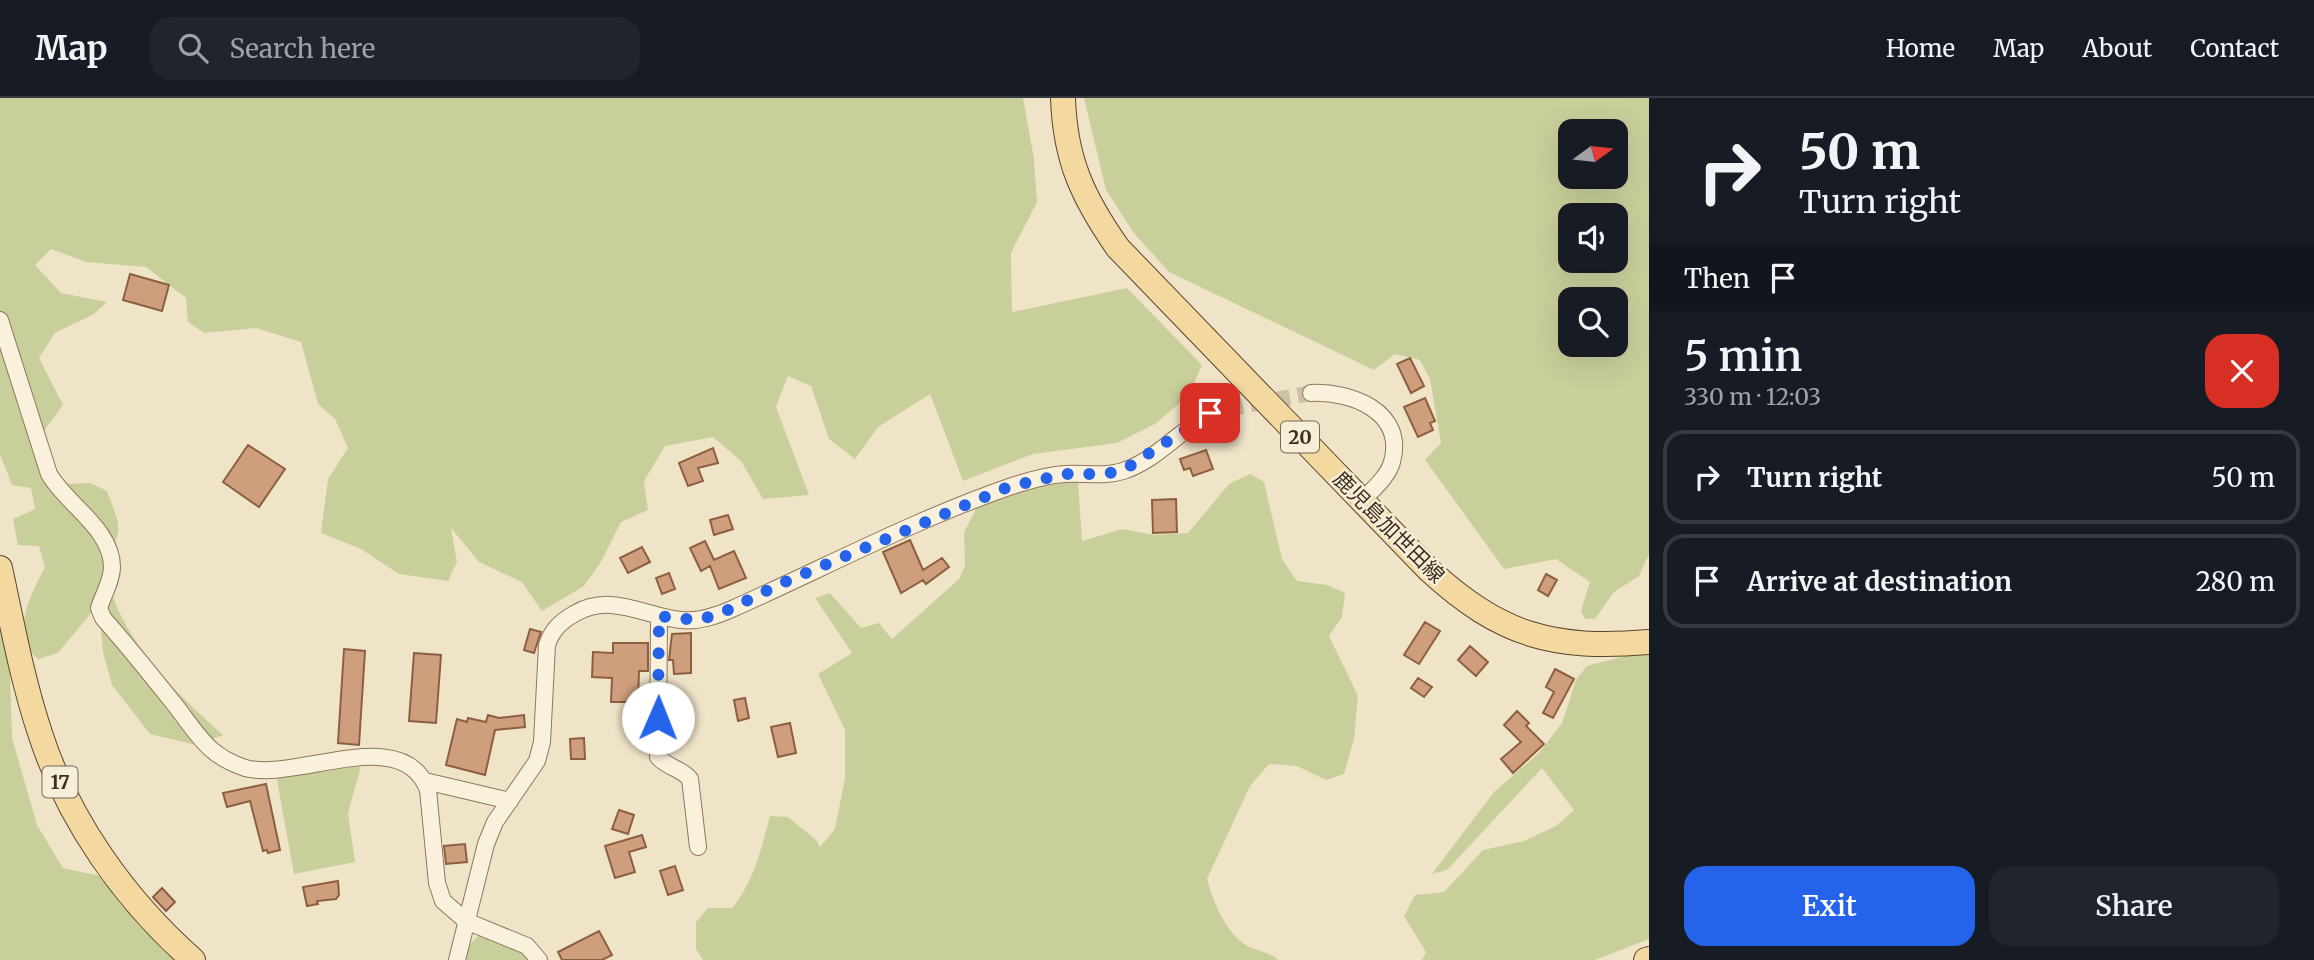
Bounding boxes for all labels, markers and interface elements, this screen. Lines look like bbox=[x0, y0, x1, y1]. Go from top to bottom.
search box bbox=[150, 17, 640, 80]
text: Map bbox=[35, 28, 108, 69]
icon: search bbox=[174, 29, 212, 67]
text: Search here bbox=[230, 32, 375, 65]
text: Home bbox=[1886, 33, 1955, 64]
text: Map bbox=[1993, 33, 2044, 64]
text: About bbox=[2082, 33, 2152, 64]
text: Contact bbox=[2190, 33, 2279, 64]
north arrow bbox=[1558, 119, 1628, 189]
map controls bbox=[1558, 119, 1628, 357]
text: 50 m bbox=[1799, 121, 1920, 182]
icon: right bbox=[1684, 126, 1775, 217]
text: Turn right bbox=[1799, 182, 1961, 222]
button: sound bbox=[1558, 203, 1628, 273]
icon: arrive bbox=[1764, 259, 1802, 297]
text: Then bbox=[1684, 262, 1750, 295]
button: search bbox=[1558, 287, 1628, 357]
text: 5 min bbox=[1684, 330, 1802, 382]
button: close bbox=[2205, 334, 2279, 408]
text: 330 m · 12:03 bbox=[1684, 382, 1821, 411]
pin bbox=[1180, 383, 1240, 443]
icon: arrive bbox=[1191, 394, 1229, 432]
road number: 20 bbox=[1281, 422, 1319, 452]
icon: right bbox=[1688, 458, 1726, 496]
text: Turn right bbox=[1747, 461, 1882, 494]
text: 50 m bbox=[2211, 461, 2275, 494]
street label: 鹿児島加世田線 bbox=[1327, 465, 1451, 589]
icon: arrive bbox=[1688, 562, 1726, 600]
text: Arrive at destination bbox=[1747, 565, 2012, 598]
text: 280 m bbox=[2196, 565, 2275, 598]
position arrow bbox=[621, 681, 695, 755]
road number: 17 bbox=[42, 766, 78, 797]
button: Exit bbox=[1684, 866, 1975, 946]
button: Share bbox=[1989, 866, 2279, 946]

